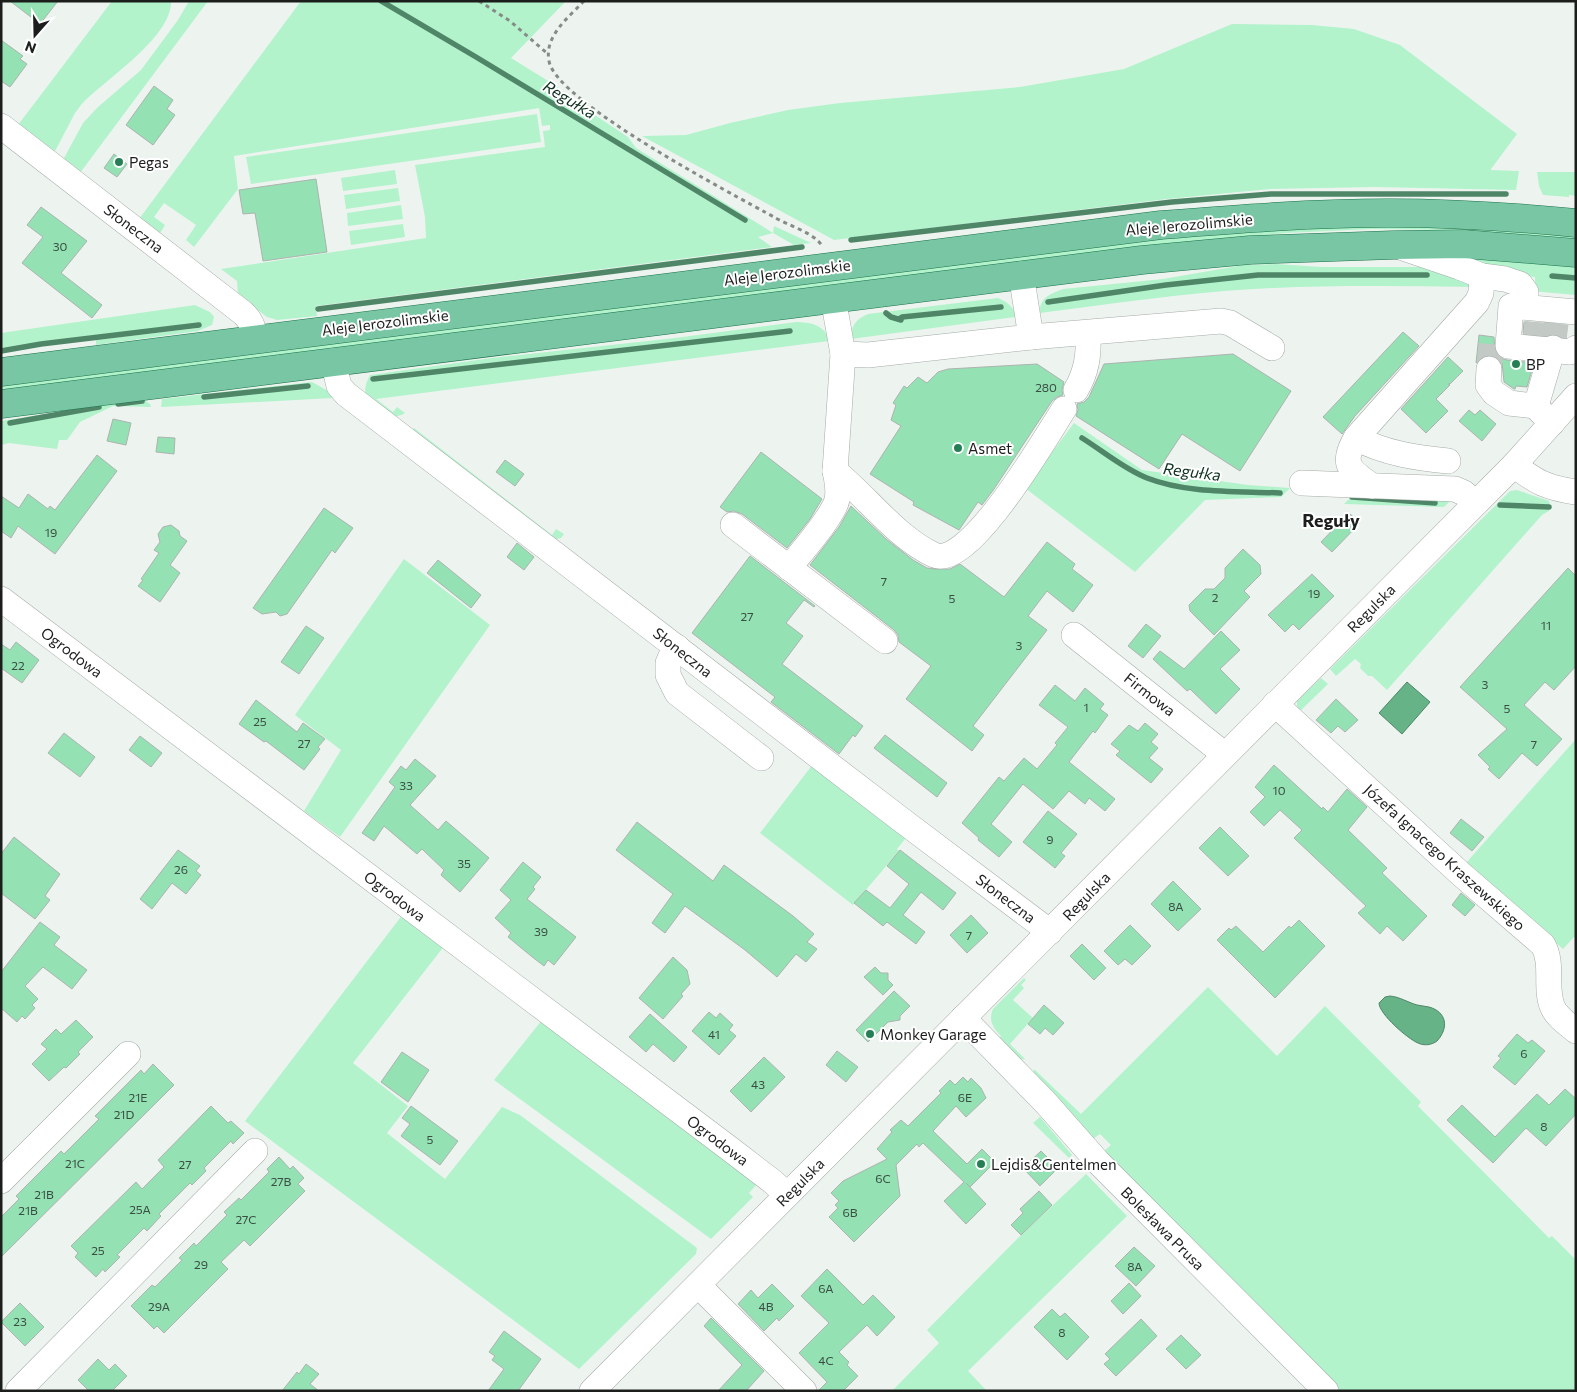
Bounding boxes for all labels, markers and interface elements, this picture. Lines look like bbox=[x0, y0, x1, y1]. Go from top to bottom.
north arrow bbox=[10, 10, 60, 60]
text: N bbox=[23, 38, 38, 57]
water label: Regułka bbox=[540, 76, 600, 122]
place label: Pegas bbox=[129, 153, 169, 171]
marker: Pegas bbox=[113, 156, 125, 168]
street label: Słoneczna bbox=[101, 200, 167, 256]
street label: Aleje Jerozolimskie bbox=[1125, 209, 1253, 239]
house number: 30 bbox=[53, 239, 68, 253]
street label: Aleje Jerozolimskie bbox=[723, 255, 851, 289]
street label: Aleje Jerozolimskie bbox=[321, 305, 449, 339]
place label: BP bbox=[1526, 355, 1545, 373]
marker: BP bbox=[1510, 358, 1522, 370]
house number: 280 bbox=[1035, 380, 1057, 394]
place label: Asmet bbox=[968, 439, 1012, 457]
marker: Asmet bbox=[952, 442, 964, 454]
water label: Regułka bbox=[1162, 458, 1222, 484]
district label: Reguły bbox=[1302, 509, 1360, 531]
house number: 19 bbox=[45, 525, 57, 539]
house number: 7 bbox=[881, 574, 887, 588]
street label: Regulska bbox=[1343, 580, 1399, 636]
house number: 19 bbox=[1308, 586, 1320, 600]
house number: 2 bbox=[1212, 590, 1219, 604]
house number: 5 bbox=[949, 591, 956, 605]
house number: 27 bbox=[741, 609, 753, 623]
house number: 11 bbox=[1541, 618, 1551, 632]
street label: Ogrodowa bbox=[38, 623, 106, 681]
street label: Słoneczna bbox=[650, 623, 716, 681]
house number: 3 bbox=[1016, 638, 1023, 652]
house number: 22 bbox=[11, 658, 25, 672]
street label: Firmowa bbox=[1121, 668, 1179, 720]
house number: 3 bbox=[1482, 677, 1489, 691]
house number: 1 bbox=[1083, 700, 1089, 714]
house number: 5 bbox=[1504, 701, 1511, 715]
house number: 25 bbox=[253, 714, 267, 728]
house number: 27 bbox=[298, 736, 310, 750]
house number: 7 bbox=[1531, 737, 1537, 751]
house number: 33 bbox=[399, 778, 413, 792]
street label: Józefa Ignacego Kraszewskiego bbox=[1361, 780, 1529, 934]
house number: 10 bbox=[1273, 783, 1286, 797]
house number: 9 bbox=[1046, 832, 1054, 846]
house number: 35 bbox=[457, 856, 471, 870]
house number: 26 bbox=[174, 862, 188, 876]
street label: Ogrodowa bbox=[361, 867, 429, 925]
street label: Regulska bbox=[1058, 868, 1114, 924]
street label: Słoneczna bbox=[973, 870, 1039, 926]
house number: 8A bbox=[1168, 899, 1184, 913]
house number: 39 bbox=[534, 924, 548, 938]
house number: 7 bbox=[966, 928, 972, 942]
place label: Monkey Garage bbox=[880, 1025, 987, 1043]
house number: 41 bbox=[708, 1027, 720, 1041]
marker: Monkey Garage bbox=[864, 1028, 876, 1040]
house number: 6 bbox=[1520, 1046, 1528, 1060]
house number: 43 bbox=[751, 1077, 765, 1091]
house number: 21E bbox=[129, 1090, 147, 1104]
house number: 6E bbox=[958, 1090, 972, 1104]
house number: 21D bbox=[114, 1107, 134, 1121]
street label: Ogrodowa bbox=[684, 1111, 752, 1169]
house number: 8 bbox=[1540, 1119, 1548, 1133]
house number: 5 bbox=[427, 1132, 434, 1146]
street label: Regulska bbox=[772, 1154, 828, 1210]
place label: Lejdis&Gentelmen bbox=[991, 1155, 1117, 1173]
house number: 21C bbox=[65, 1156, 85, 1170]
house number: 27 bbox=[179, 1157, 191, 1171]
marker: Lejdis&Gentelmen bbox=[975, 1158, 987, 1170]
house number: 6C bbox=[875, 1171, 891, 1185]
house number: 27B bbox=[271, 1174, 292, 1188]
street label: Bolesława Prusa bbox=[1118, 1183, 1208, 1273]
house number: 21B bbox=[34, 1187, 54, 1201]
house number: 25A bbox=[129, 1202, 151, 1216]
house number: 21B bbox=[18, 1203, 38, 1217]
house number: 6B bbox=[842, 1205, 858, 1219]
house number: 27C bbox=[235, 1212, 257, 1226]
house number: 25 bbox=[91, 1243, 105, 1257]
house number: 29 bbox=[194, 1257, 208, 1271]
house number: 8A bbox=[1127, 1259, 1143, 1273]
house number: 6A bbox=[818, 1281, 834, 1295]
house number: 29A bbox=[148, 1299, 170, 1313]
house number: 4B bbox=[759, 1299, 774, 1313]
house number: 23 bbox=[13, 1314, 27, 1328]
house number: 8 bbox=[1058, 1325, 1066, 1339]
house number: 4C bbox=[818, 1353, 834, 1367]

